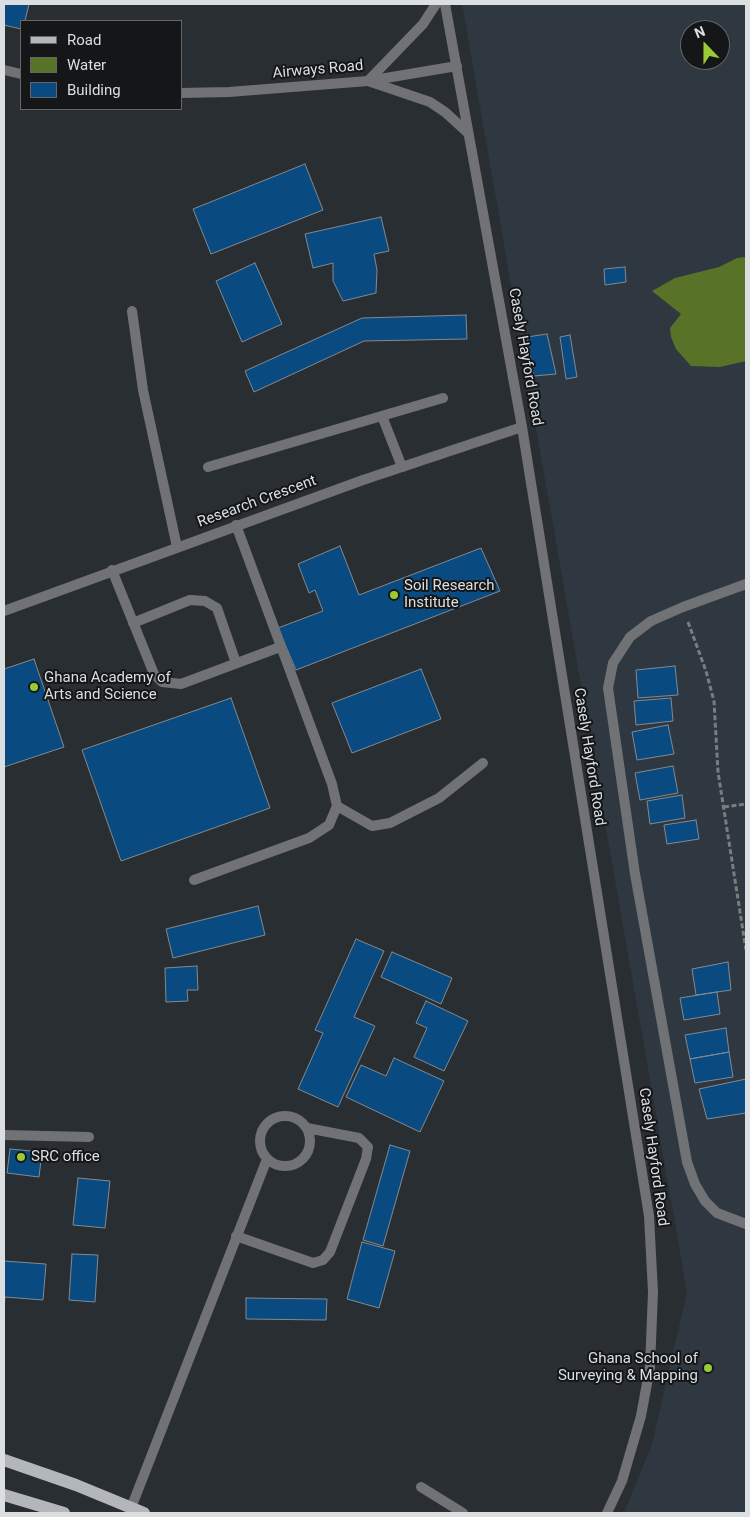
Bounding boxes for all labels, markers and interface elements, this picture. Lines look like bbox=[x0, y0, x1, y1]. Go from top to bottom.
legend bbox=[20, 20, 182, 110]
north arrow bbox=[680, 20, 730, 70]
text: N bbox=[692, 23, 707, 41]
text: Road bbox=[67, 31, 101, 49]
text: Water bbox=[67, 56, 106, 74]
street label: Airways Road bbox=[272, 57, 364, 83]
text: Building bbox=[67, 81, 121, 99]
street label: Casely Hayford Road bbox=[504, 287, 546, 427]
street label: Research Crescent bbox=[195, 472, 319, 532]
place label: Soil Research Institute bbox=[404, 577, 495, 612]
marker: Soil Research Institute bbox=[388, 589, 400, 601]
place label: Ghana Academy of Arts and Science bbox=[44, 669, 171, 704]
marker: Ghana Academy of Arts and Science bbox=[28, 681, 40, 693]
street label: Casely Hayford Road bbox=[569, 687, 609, 827]
street label: Casely Hayford Road bbox=[634, 1087, 672, 1227]
place label: SRC office bbox=[31, 1148, 100, 1166]
marker: SRC office bbox=[15, 1151, 27, 1163]
place label: Ghana School of Surveying & Mapping bbox=[558, 1350, 698, 1385]
marker: Ghana School of Surveying & Mapping bbox=[702, 1362, 714, 1374]

